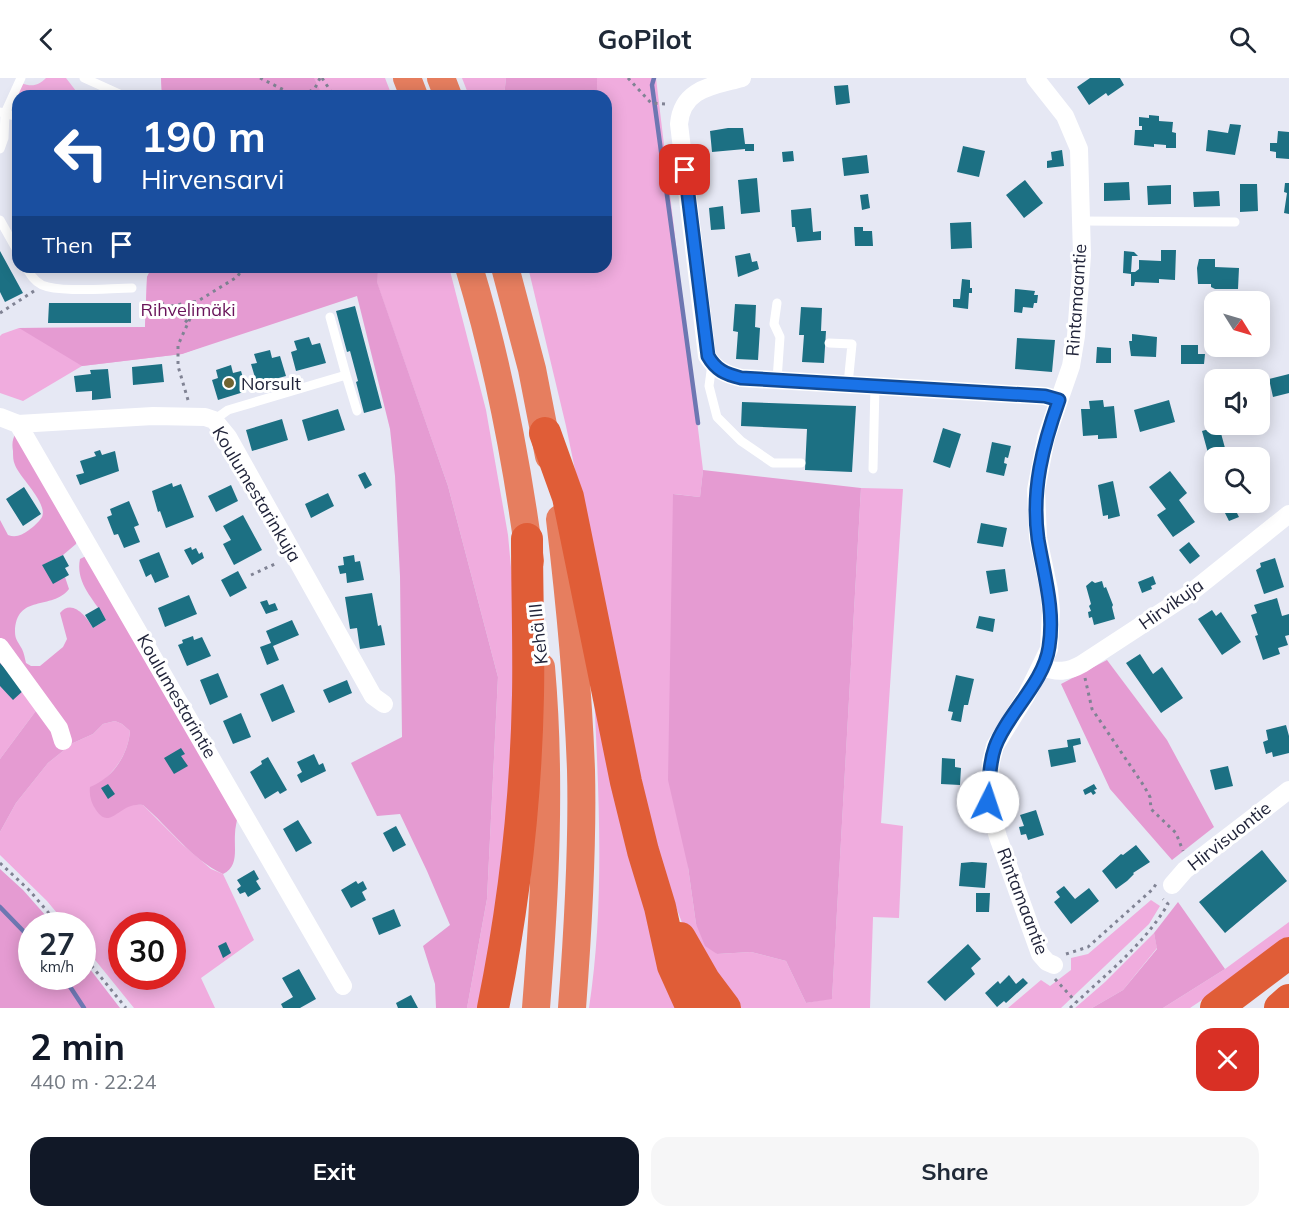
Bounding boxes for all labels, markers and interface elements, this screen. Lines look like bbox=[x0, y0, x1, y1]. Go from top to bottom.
text: GoPilot bbox=[597, 22, 692, 56]
icon: back bbox=[30, 23, 63, 56]
icon: search bbox=[1226, 23, 1259, 56]
text: 190 m bbox=[141, 110, 266, 163]
icon: left bbox=[42, 114, 120, 192]
pin bbox=[659, 144, 710, 195]
icon: arrive bbox=[668, 153, 701, 186]
text: Hirvensarvi bbox=[141, 162, 284, 196]
icon: arrive bbox=[105, 228, 138, 261]
text: Then bbox=[42, 231, 93, 259]
street label: Rintamaantie bbox=[1061, 243, 1091, 357]
north arrow bbox=[1204, 291, 1270, 357]
map controls bbox=[1204, 291, 1270, 513]
park label: Rihvelimäki bbox=[140, 298, 236, 321]
button: sound bbox=[1204, 369, 1270, 435]
place label: Norsult bbox=[241, 372, 301, 395]
marker: Norsult bbox=[222, 376, 236, 390]
street label: Koulumestarinkuja bbox=[207, 422, 307, 566]
button: search bbox=[1204, 447, 1270, 513]
street label: Hirvikuja bbox=[1134, 573, 1208, 635]
street label: Kehä III bbox=[523, 602, 553, 666]
street label: Koulumestarintie bbox=[132, 630, 222, 762]
position arrow bbox=[956, 770, 1020, 834]
street label: Hirvisuontie bbox=[1183, 796, 1275, 876]
street label: Rintamaantie bbox=[992, 844, 1054, 958]
speed limit sign: 30 bbox=[108, 912, 186, 990]
text: 27 bbox=[39, 925, 75, 963]
text: km/h bbox=[40, 957, 74, 976]
text: 2 min bbox=[30, 1024, 125, 1069]
button: close bbox=[1196, 1028, 1259, 1091]
text: 440 m · 22:24 bbox=[30, 1069, 156, 1094]
button: Exit bbox=[30, 1137, 639, 1206]
button: Share bbox=[651, 1137, 1259, 1206]

